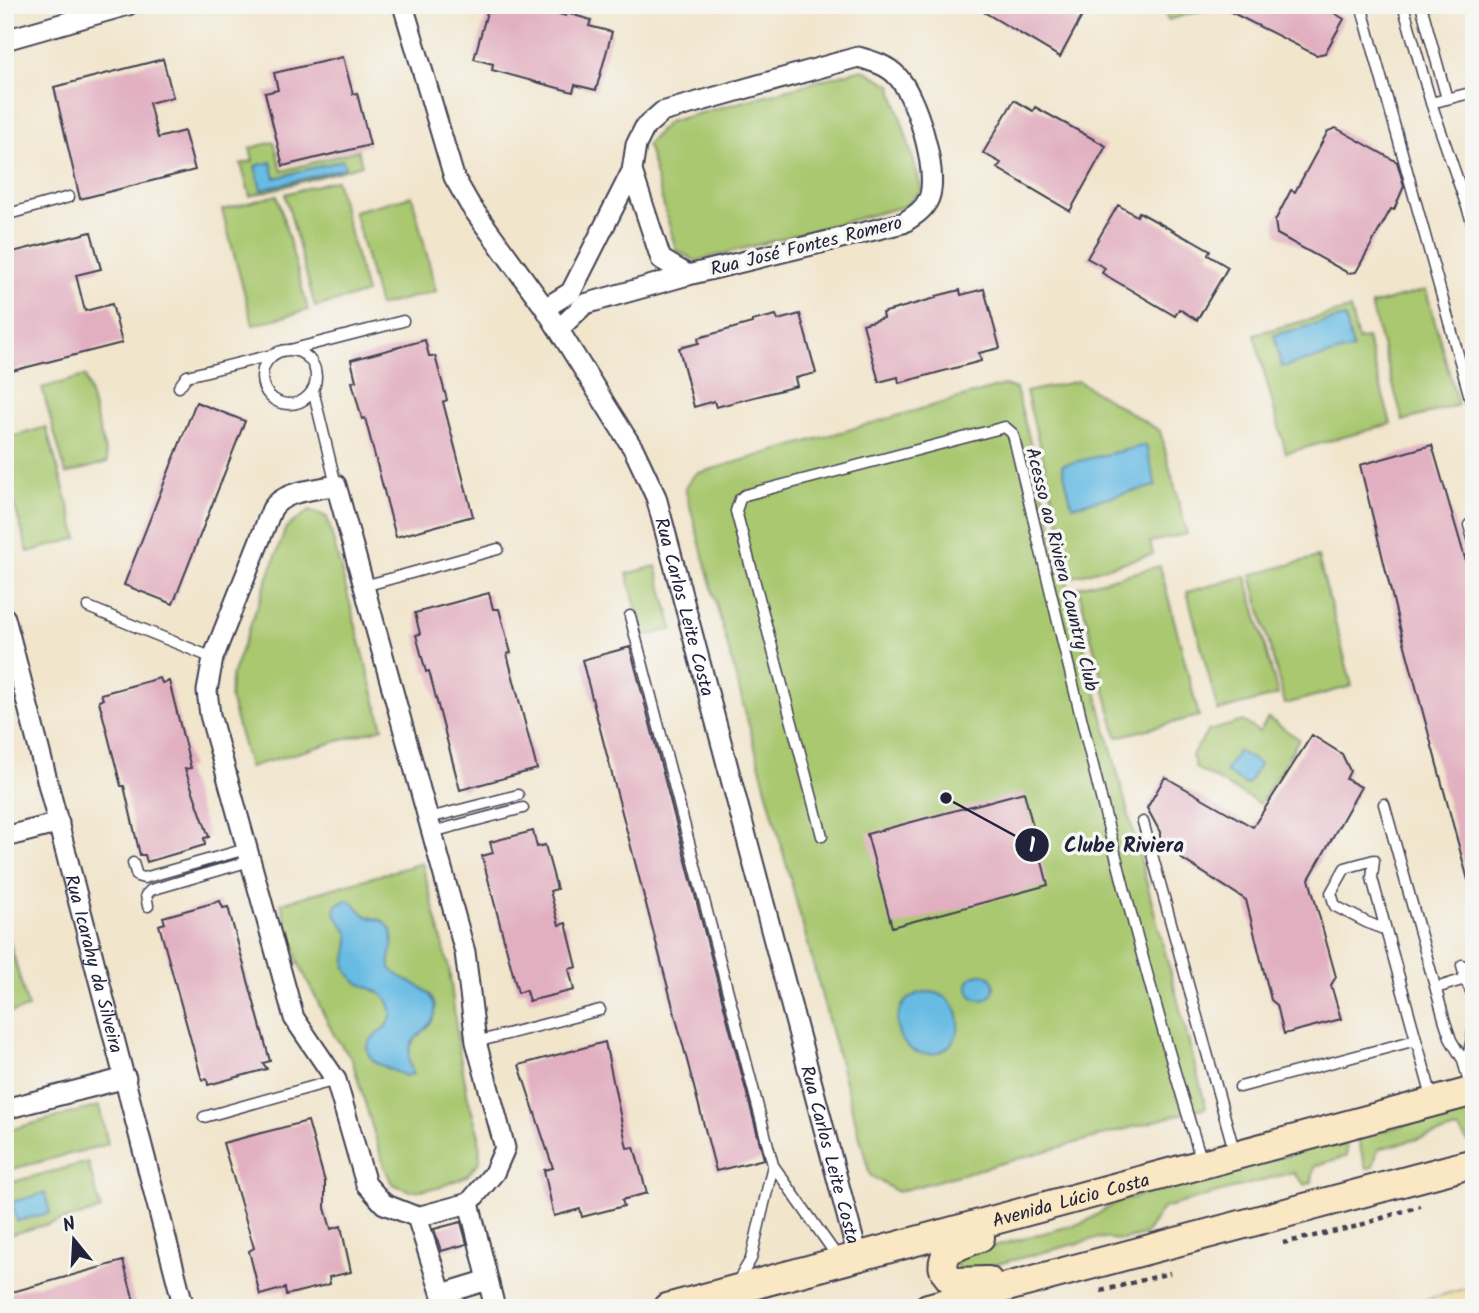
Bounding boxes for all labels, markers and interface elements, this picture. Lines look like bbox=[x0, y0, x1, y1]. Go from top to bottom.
street label: Rua José Fontes Romero bbox=[707, 209, 906, 285]
street label: Acesso ao Riviera Country Club bbox=[1016, 444, 1106, 695]
street label: Rua Carlos Leite Costa bbox=[645, 514, 721, 700]
callout: Clube Riviera bbox=[1015, 824, 1198, 866]
text: 1 bbox=[1029, 830, 1036, 863]
text: Clube Riviera bbox=[1064, 830, 1184, 863]
street label: Rua Icarahy da Silveira bbox=[55, 871, 130, 1057]
street label: Rua Carlos Leite Costa bbox=[791, 1062, 867, 1248]
street label: Avenida Lúcio Costa bbox=[989, 1166, 1153, 1237]
north arrow bbox=[38, 1204, 108, 1274]
text: N bbox=[59, 1210, 80, 1242]

